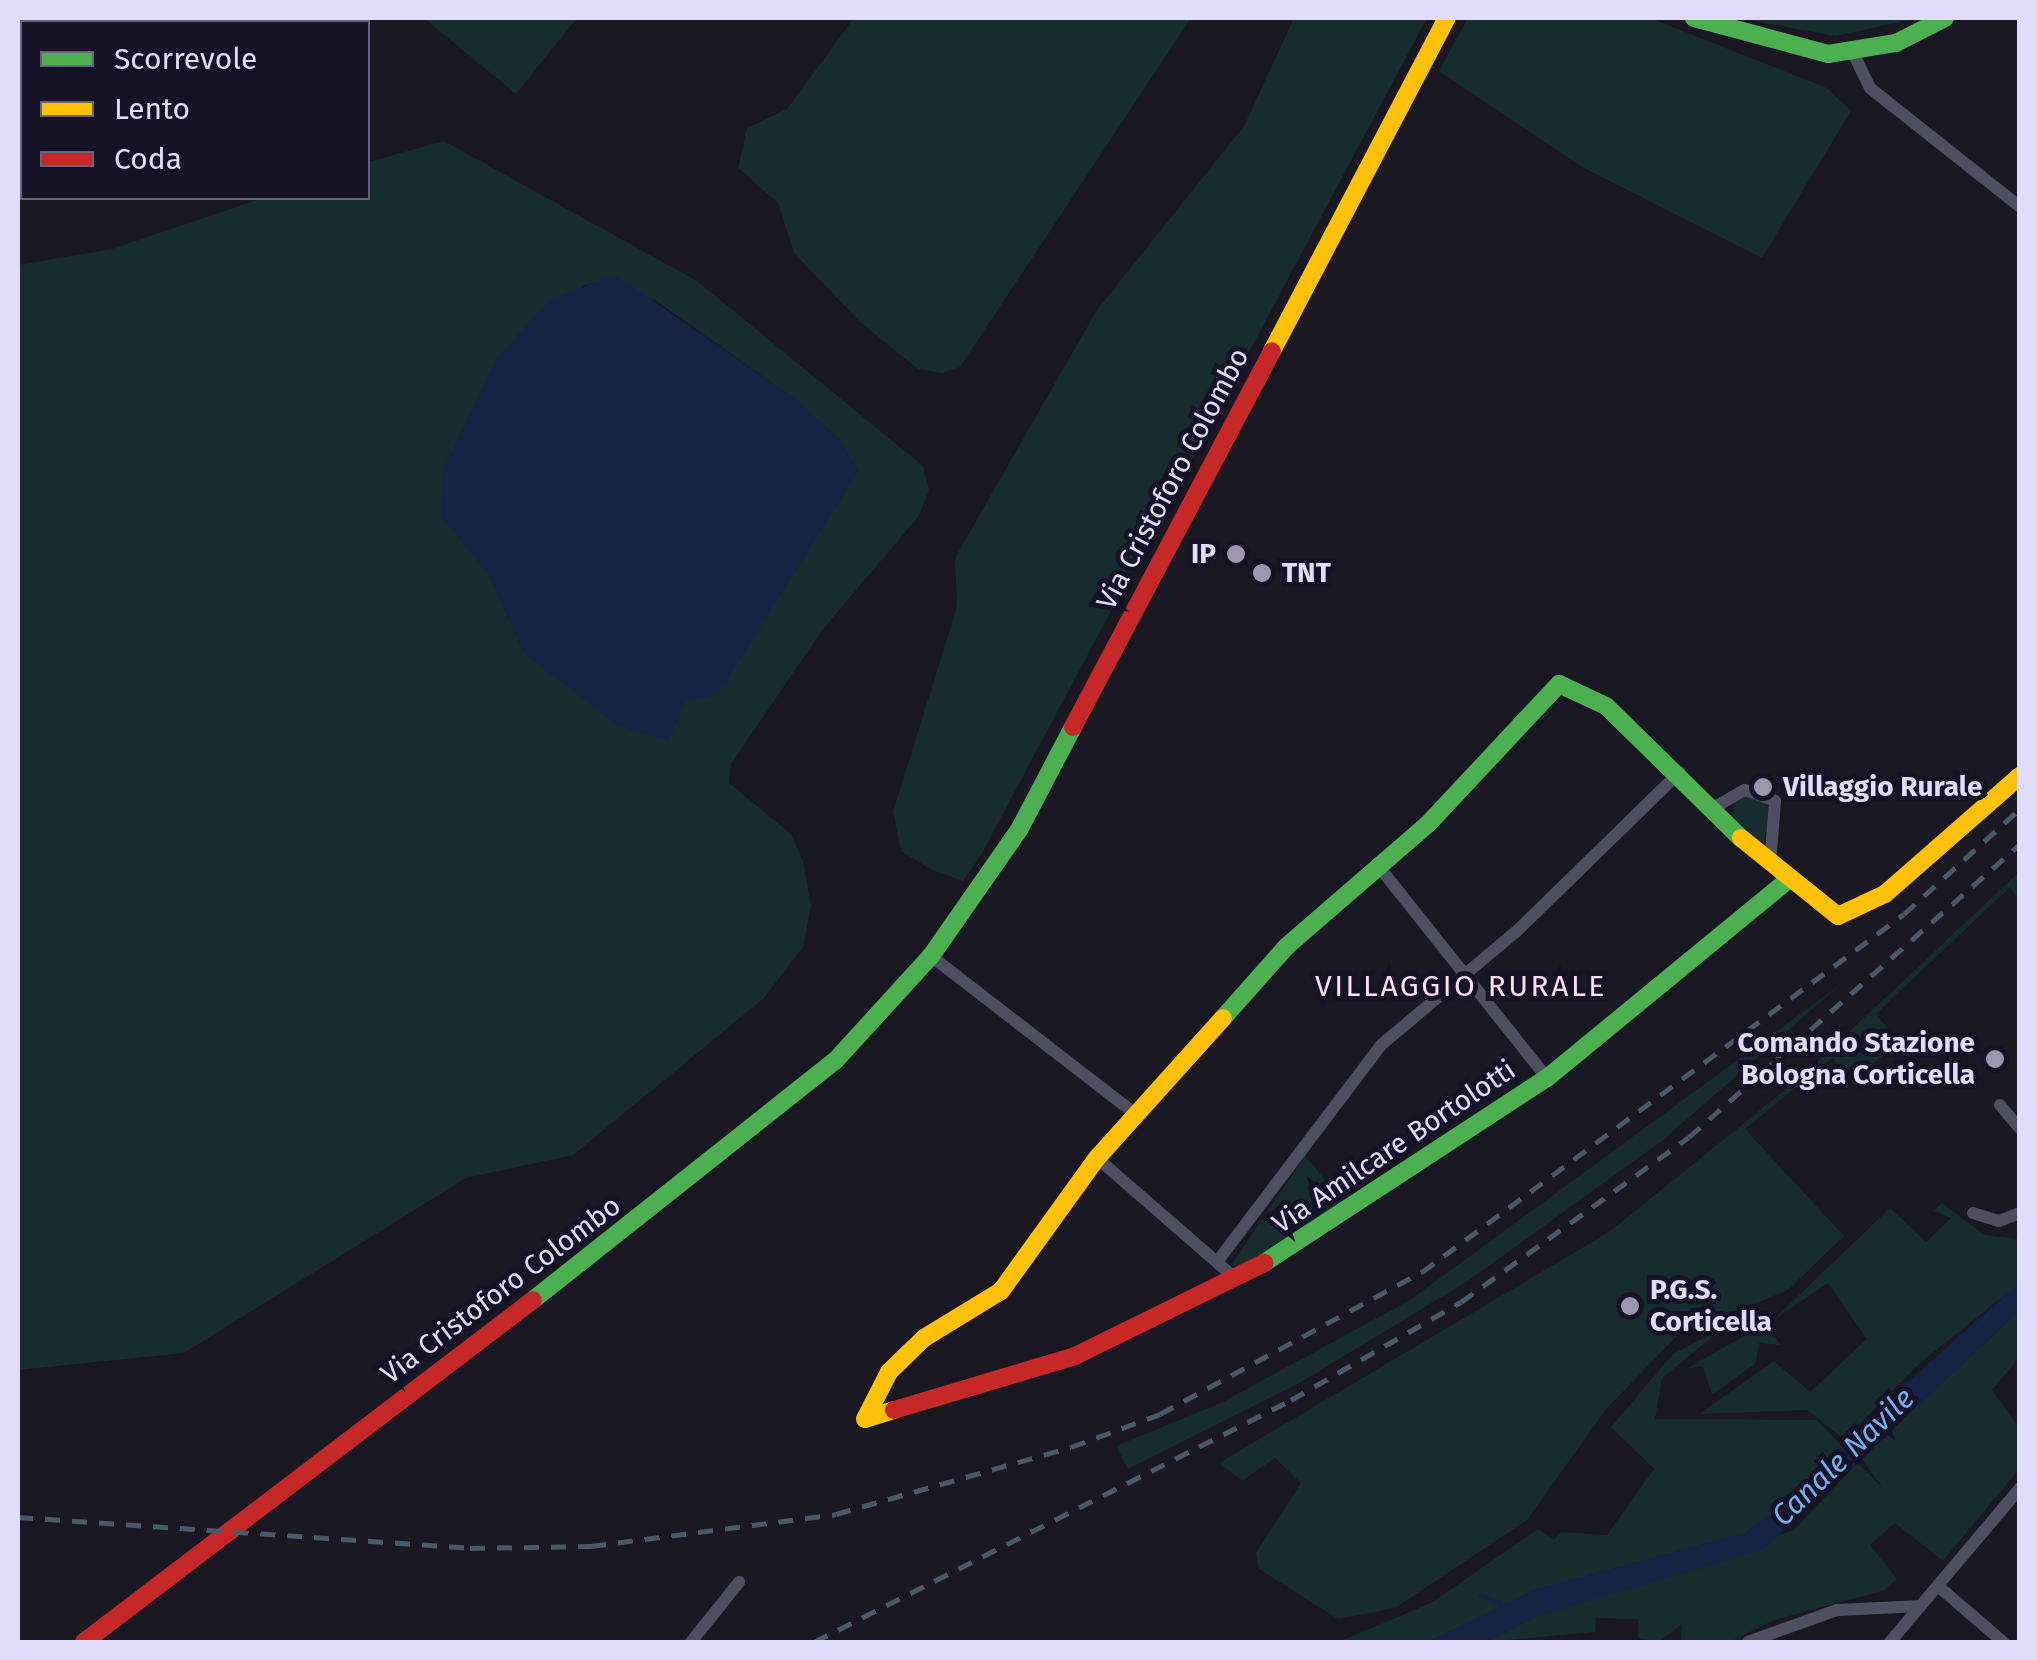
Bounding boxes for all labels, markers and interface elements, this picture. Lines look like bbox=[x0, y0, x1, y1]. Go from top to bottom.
legend bbox=[20, 20, 370, 200]
text: Scorrevole bbox=[114, 41, 257, 77]
text: Lento bbox=[114, 91, 190, 127]
text: Coda bbox=[114, 141, 182, 177]
street label: Via Cristoforo Colombo bbox=[1090, 343, 1256, 615]
place label: IP bbox=[1191, 537, 1216, 571]
marker: IP bbox=[1225, 543, 1247, 565]
place label: TNT bbox=[1282, 556, 1331, 590]
marker: TNT bbox=[1251, 562, 1273, 584]
place label: Villaggio Rurale bbox=[1783, 770, 1982, 804]
marker: Villaggio Rurale bbox=[1752, 776, 1774, 798]
district label: VILLAGGIO RURALE bbox=[1315, 968, 1607, 1004]
place label: Comando Stazione Bologna Corticella bbox=[1738, 1026, 1975, 1092]
marker: Comando Stazione Bologna Corticella bbox=[1984, 1048, 2006, 1070]
street label: Via Amilcare Bortolotti bbox=[1266, 1053, 1522, 1241]
street label: Via Cristoforo Colombo bbox=[375, 1189, 627, 1391]
place label: P.G.S. Corticella bbox=[1650, 1273, 1772, 1339]
marker: P.G.S. Corticella bbox=[1619, 1295, 1641, 1317]
water label: Canale Navile bbox=[1764, 1380, 1922, 1534]

